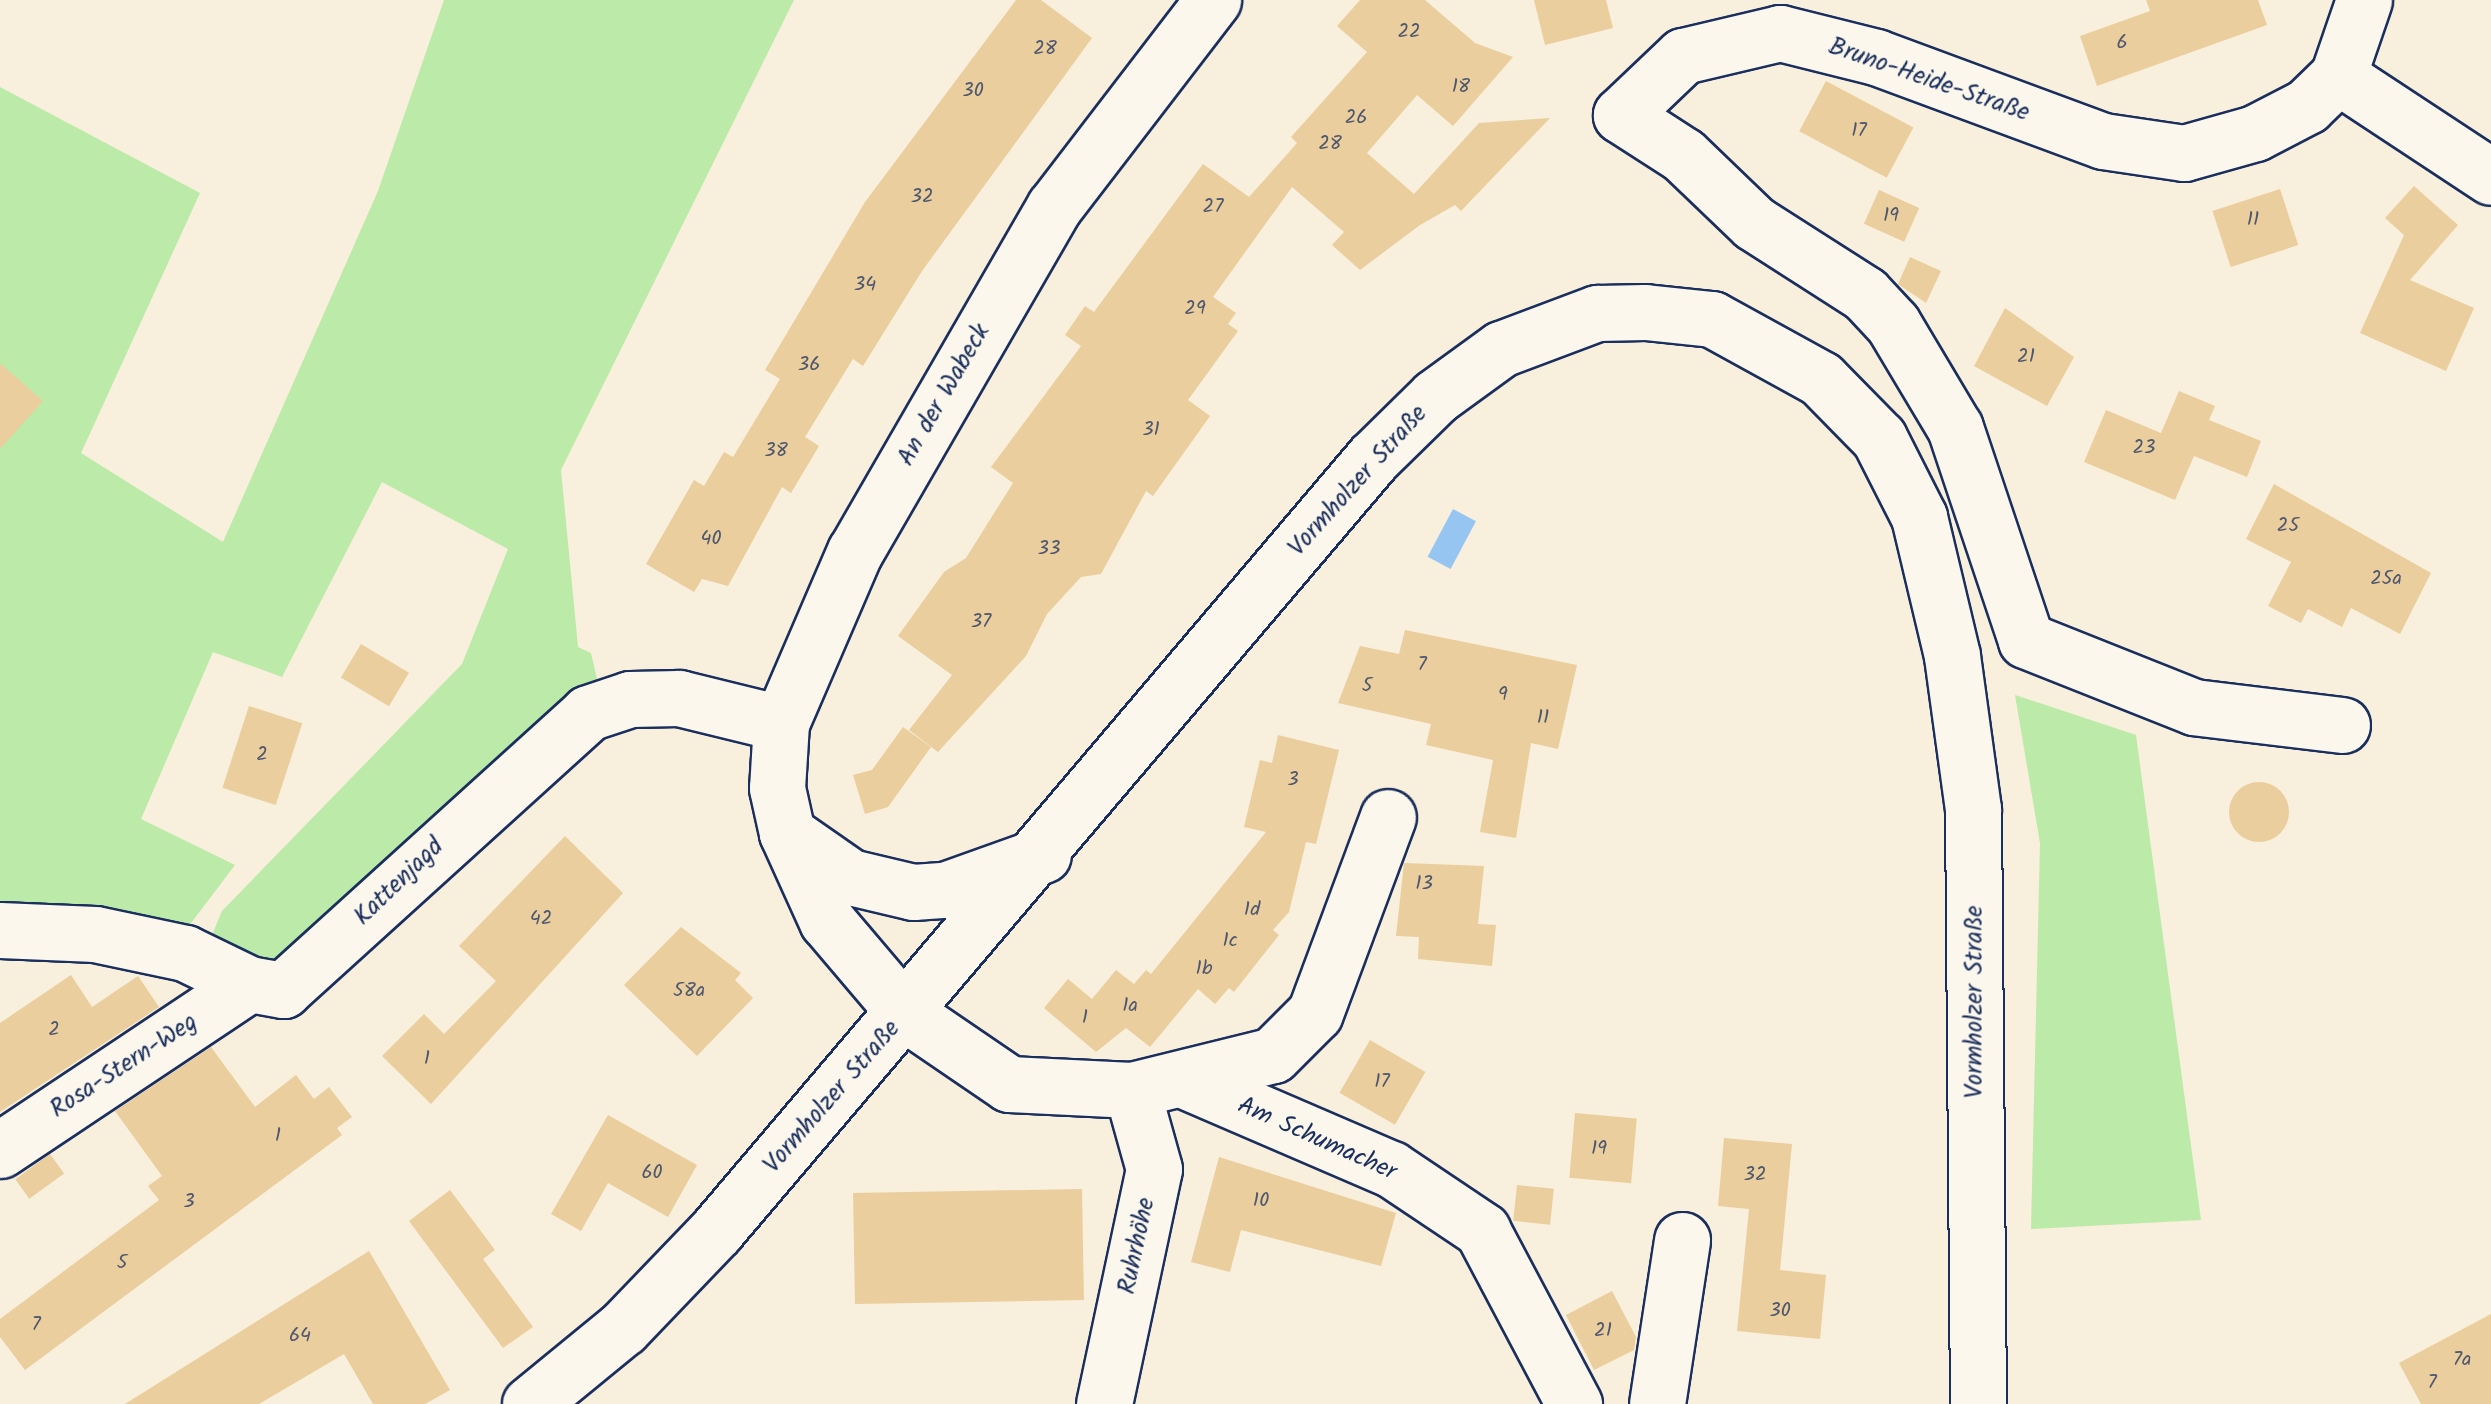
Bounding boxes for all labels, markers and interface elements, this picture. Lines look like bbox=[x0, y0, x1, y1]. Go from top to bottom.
house number: 22 bbox=[1397, 20, 1421, 44]
house number: 6 bbox=[2116, 31, 2128, 55]
street label: Bruno-Heide-Straße bbox=[1825, 32, 2033, 128]
house number: 28 bbox=[1033, 37, 1057, 61]
house number: 18 bbox=[1452, 75, 1470, 99]
house number: 30 bbox=[962, 79, 984, 103]
house number: 26 bbox=[1345, 106, 1367, 130]
house number: 17 bbox=[1851, 119, 1867, 143]
house number: 28 bbox=[1318, 132, 1342, 156]
house number: 32 bbox=[910, 185, 934, 209]
house number: 27 bbox=[1203, 195, 1223, 219]
house number: 19 bbox=[1883, 204, 1899, 228]
house number: 11 bbox=[2247, 208, 2259, 232]
house number: 34 bbox=[854, 273, 876, 297]
house number: 29 bbox=[1184, 297, 1206, 321]
street label: An der Wabeck bbox=[891, 319, 997, 471]
house number: 21 bbox=[2017, 345, 2035, 369]
house number: 36 bbox=[798, 353, 820, 377]
street label: Vormholzer Straße bbox=[1282, 399, 1434, 563]
house number: 31 bbox=[1142, 418, 1160, 442]
house number: 23 bbox=[2132, 436, 2156, 460]
house number: 38 bbox=[764, 439, 788, 463]
house number: 25 bbox=[2277, 514, 2299, 538]
house number: 40 bbox=[700, 527, 722, 551]
house number: 33 bbox=[1038, 537, 1060, 561]
house number: 25a bbox=[2370, 567, 2402, 591]
house number: 37 bbox=[971, 610, 991, 634]
house number: 7 bbox=[1417, 653, 1427, 677]
house number: 5 bbox=[1362, 674, 1372, 698]
house number: 9 bbox=[1498, 683, 1508, 707]
house number: 11 bbox=[1537, 706, 1549, 730]
house number: 2 bbox=[256, 743, 268, 767]
house number: 3 bbox=[1287, 768, 1299, 792]
street label: Kattenjagd bbox=[348, 832, 450, 932]
house number: 13 bbox=[1415, 872, 1433, 896]
house number: 1d bbox=[1244, 898, 1260, 922]
street label: Vormholzer Straße bbox=[1960, 905, 1990, 1099]
house number: 42 bbox=[530, 907, 552, 931]
house number: 1c bbox=[1222, 929, 1238, 953]
house number: 1b bbox=[1196, 957, 1212, 981]
house number: 58a bbox=[673, 979, 705, 1003]
house number: 1a bbox=[1122, 994, 1138, 1018]
house number: 1 bbox=[1082, 1006, 1088, 1030]
street label: Rosa-Stern-Weg bbox=[45, 1007, 203, 1125]
street label: Vormholzer Straße bbox=[757, 1014, 907, 1180]
house number: 2 bbox=[48, 1018, 60, 1042]
house number: 1 bbox=[424, 1047, 430, 1071]
house number: 17 bbox=[1374, 1070, 1390, 1094]
street label: Am Schumacher bbox=[1233, 1091, 1401, 1187]
house number: 1 bbox=[275, 1124, 281, 1148]
house number: 19 bbox=[1591, 1137, 1607, 1161]
house number: 60 bbox=[641, 1161, 663, 1185]
house number: 32 bbox=[1743, 1163, 1767, 1187]
house number: 10 bbox=[1253, 1189, 1269, 1213]
house number: 3 bbox=[183, 1190, 195, 1214]
street label: Ruhrhöhe bbox=[1112, 1195, 1162, 1297]
house number: 5 bbox=[117, 1251, 127, 1275]
house number: 30 bbox=[1769, 1299, 1791, 1323]
house number: 7 bbox=[31, 1313, 41, 1337]
house number: 21 bbox=[1594, 1319, 1612, 1343]
house number: 64 bbox=[289, 1324, 311, 1348]
house number: 7a bbox=[2453, 1348, 2471, 1372]
house number: 7 bbox=[2427, 1371, 2437, 1395]

